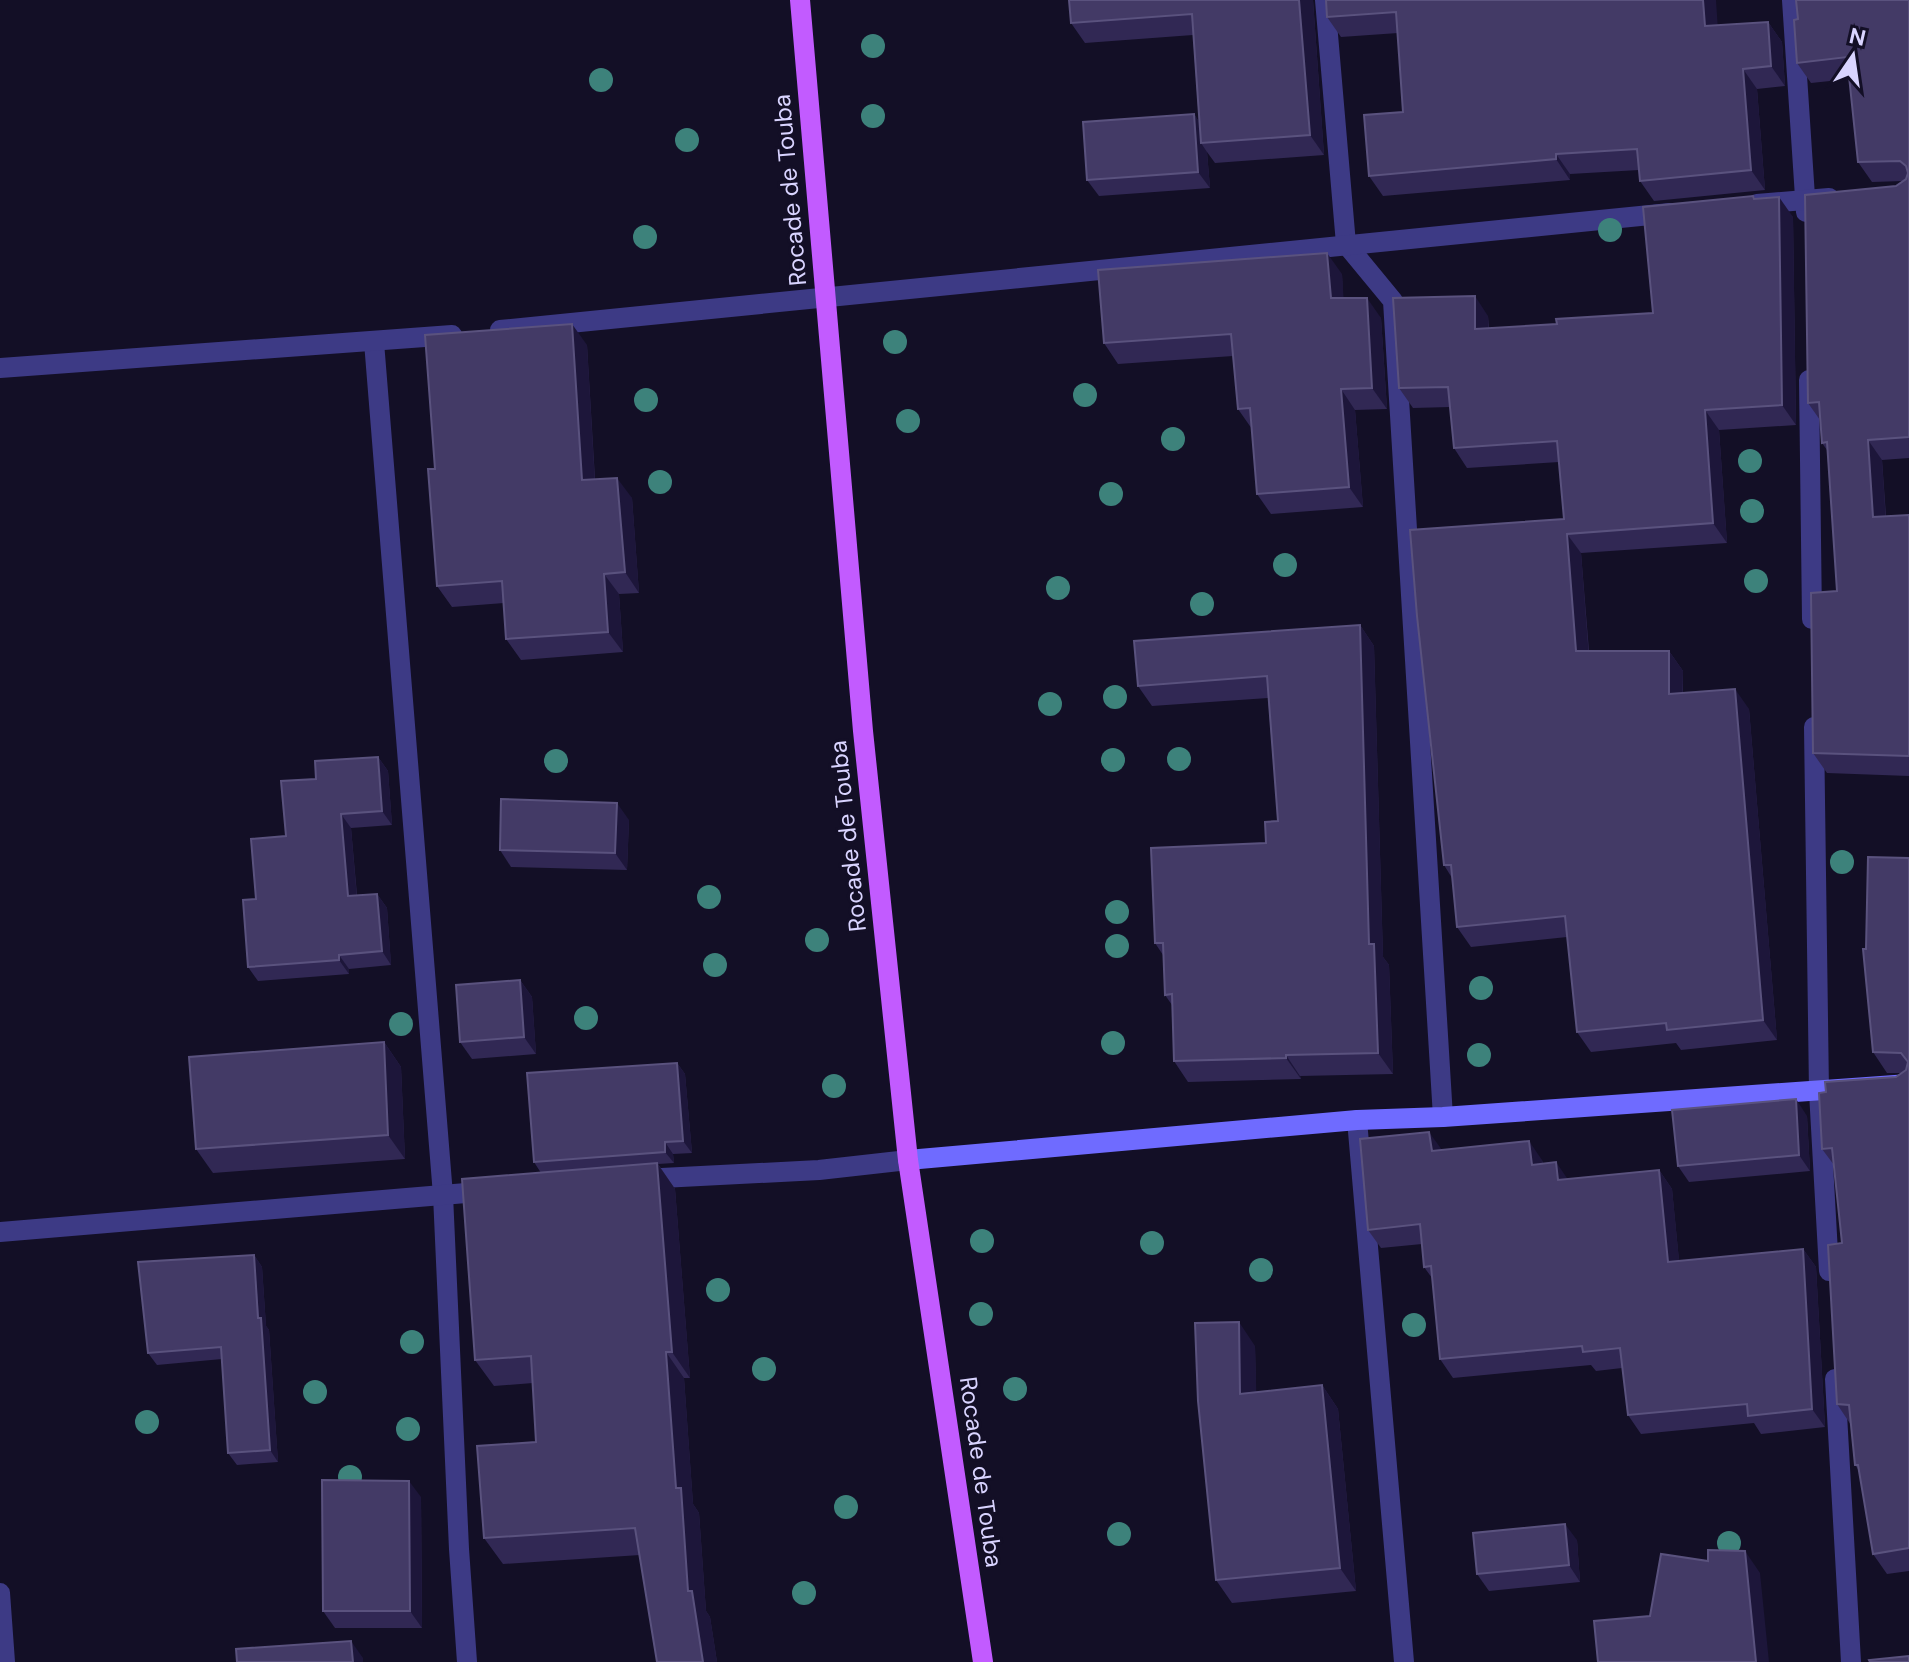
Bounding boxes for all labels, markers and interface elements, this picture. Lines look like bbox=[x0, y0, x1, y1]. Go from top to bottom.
north arrow bbox=[1813, 16, 1893, 96]
text: N bbox=[1846, 21, 1868, 53]
street label: Rocade de Touba bbox=[766, 93, 813, 287]
street label: Rocade de Touba bbox=[822, 739, 873, 933]
street label: Rocade de Touba bbox=[953, 1375, 1010, 1569]

